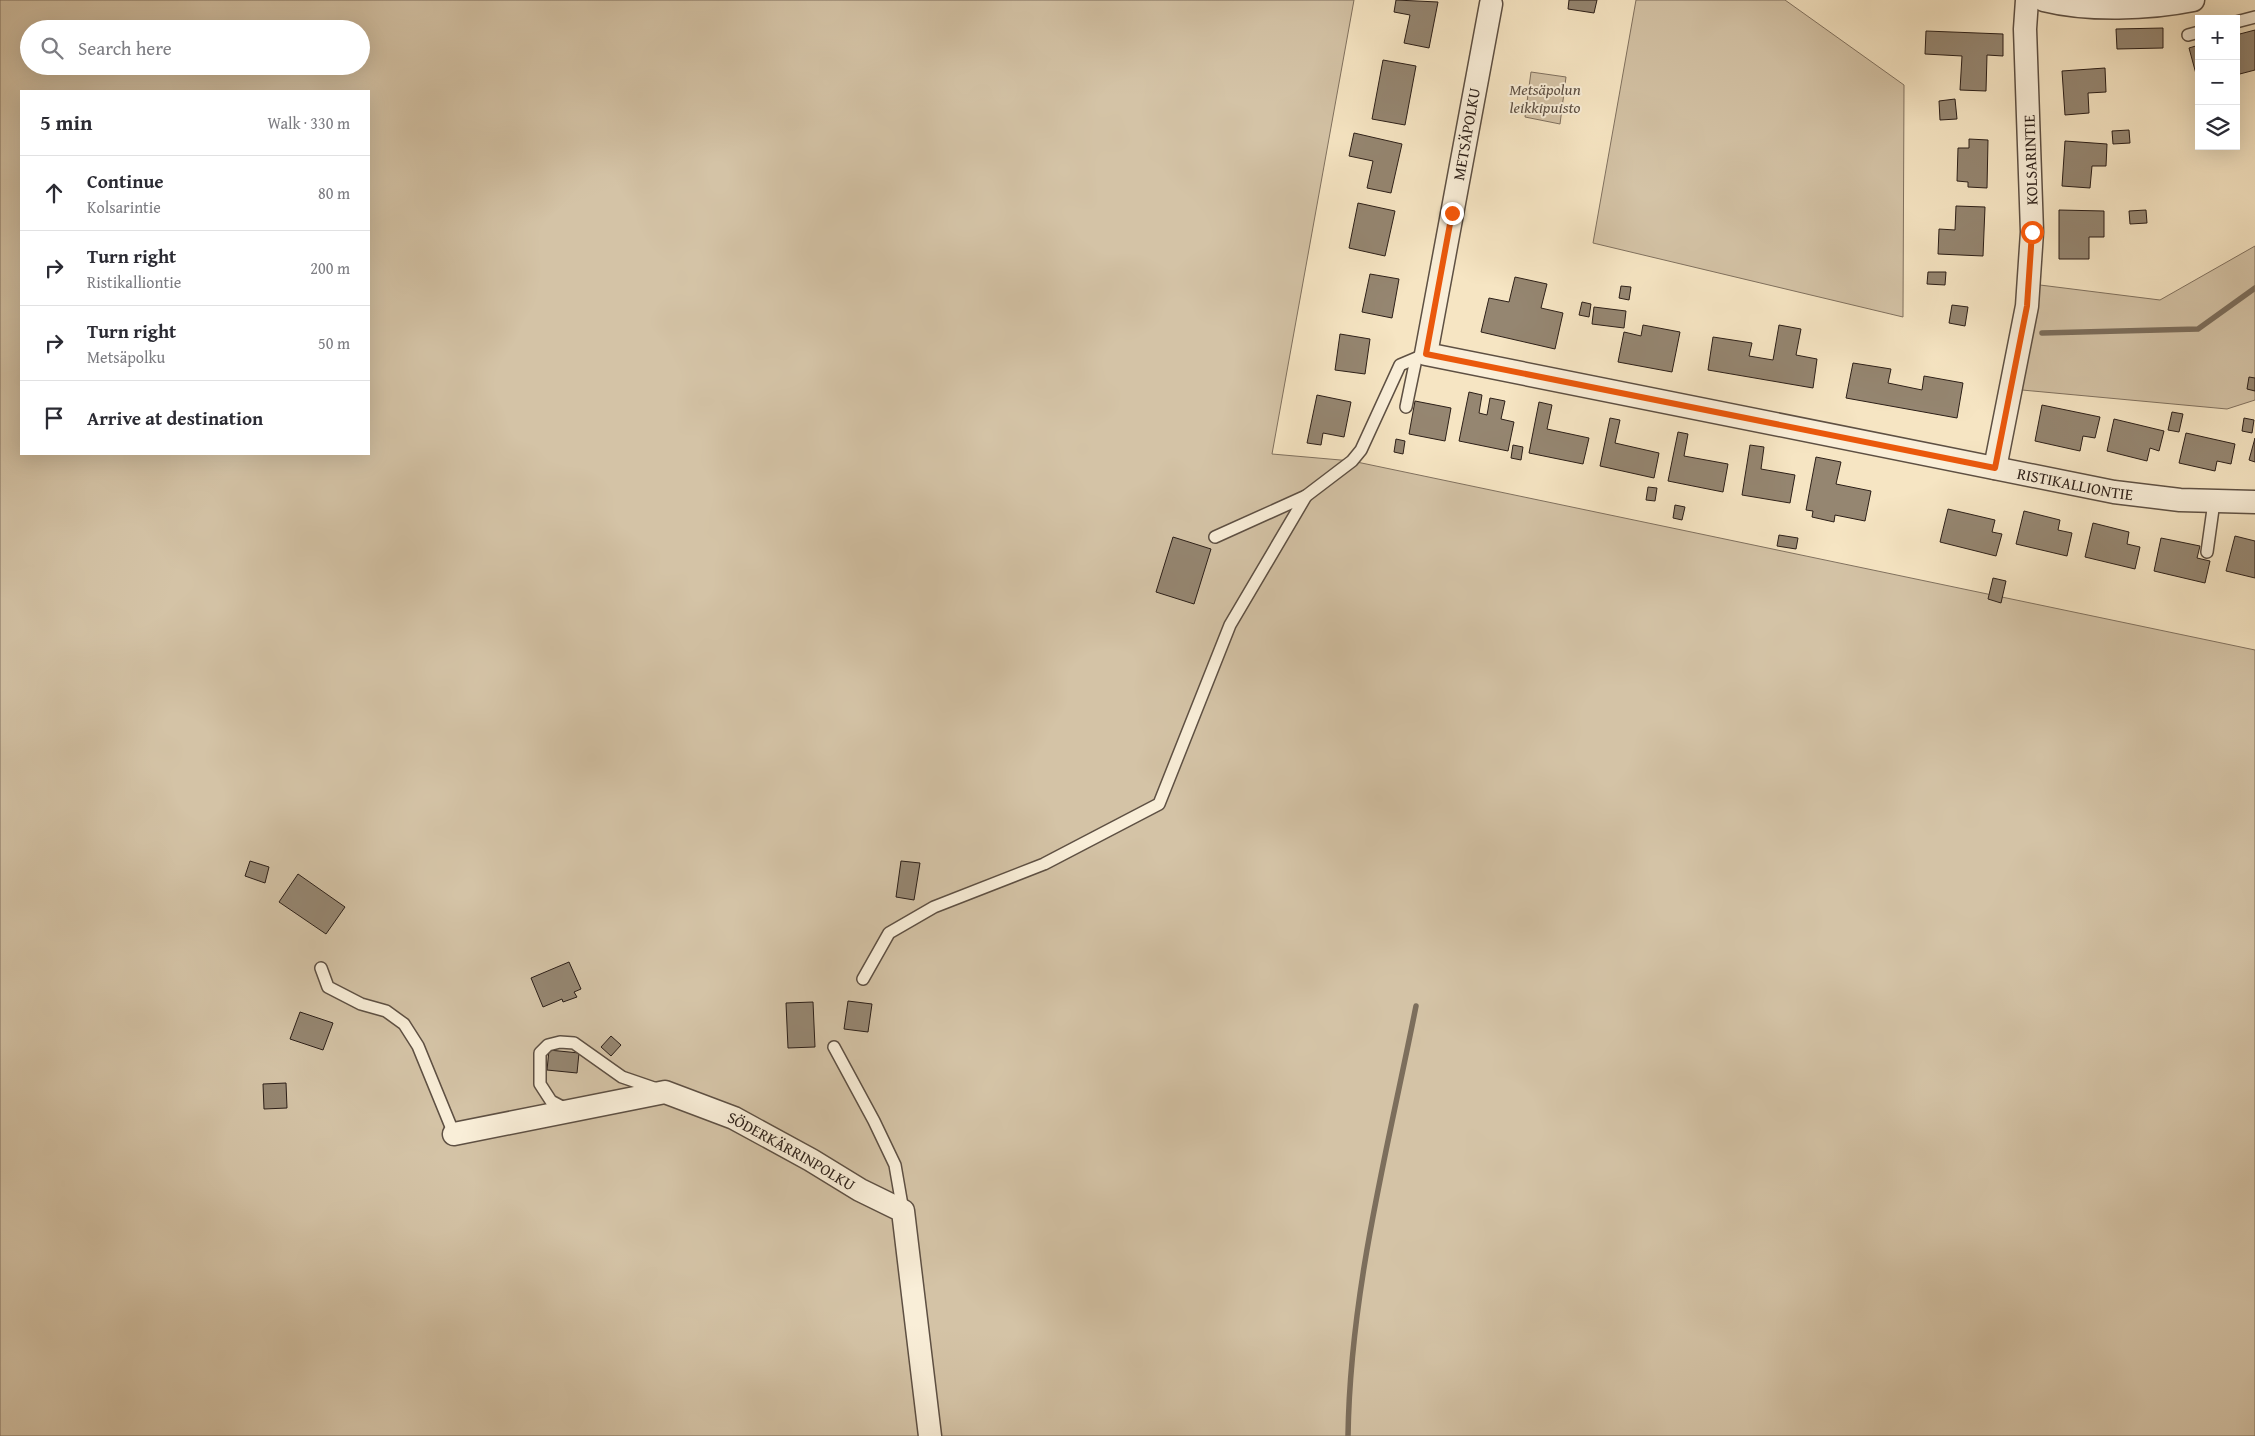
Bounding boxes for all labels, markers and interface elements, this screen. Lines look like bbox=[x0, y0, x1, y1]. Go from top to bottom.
map controls bbox=[2195, 15, 2240, 150]
button: + bbox=[2195, 15, 2240, 60]
search box bbox=[20, 20, 370, 75]
icon: search bbox=[38, 34, 66, 62]
text: Search here bbox=[78, 34, 172, 62]
button: − bbox=[2195, 60, 2240, 105]
park label: Metsäpolun leikkipuisto bbox=[1509, 77, 1581, 119]
street label: METSÄPOLKU bbox=[1446, 85, 1486, 182]
button: layers bbox=[2195, 105, 2240, 150]
text: 5 min bbox=[40, 107, 92, 138]
text: Walk · 330 m bbox=[267, 111, 350, 135]
street label: KOLSARINTIE bbox=[2016, 114, 2044, 206]
text: Continue bbox=[87, 167, 164, 195]
icon: ahead bbox=[40, 179, 68, 207]
text: 80 m bbox=[318, 181, 350, 205]
text: Kolsarintie bbox=[87, 195, 161, 219]
route end bbox=[1441, 202, 1464, 225]
route start bbox=[2021, 221, 2044, 244]
text: Turn right bbox=[87, 242, 176, 270]
icon: right bbox=[40, 254, 68, 282]
text: 200 m bbox=[310, 256, 350, 280]
text: Ristikalliontie bbox=[87, 270, 181, 294]
text: Turn right bbox=[87, 317, 176, 345]
icon: right bbox=[40, 329, 68, 357]
text: 50 m bbox=[318, 331, 350, 355]
text: Metsäpolku bbox=[87, 345, 165, 369]
icon: arrive bbox=[40, 404, 68, 432]
text: Arrive at destination bbox=[87, 404, 263, 432]
street label: RISTIKALLIONTIE bbox=[2015, 461, 2134, 506]
street label: SÖDERKÄRRINPOLKU bbox=[724, 1105, 861, 1197]

